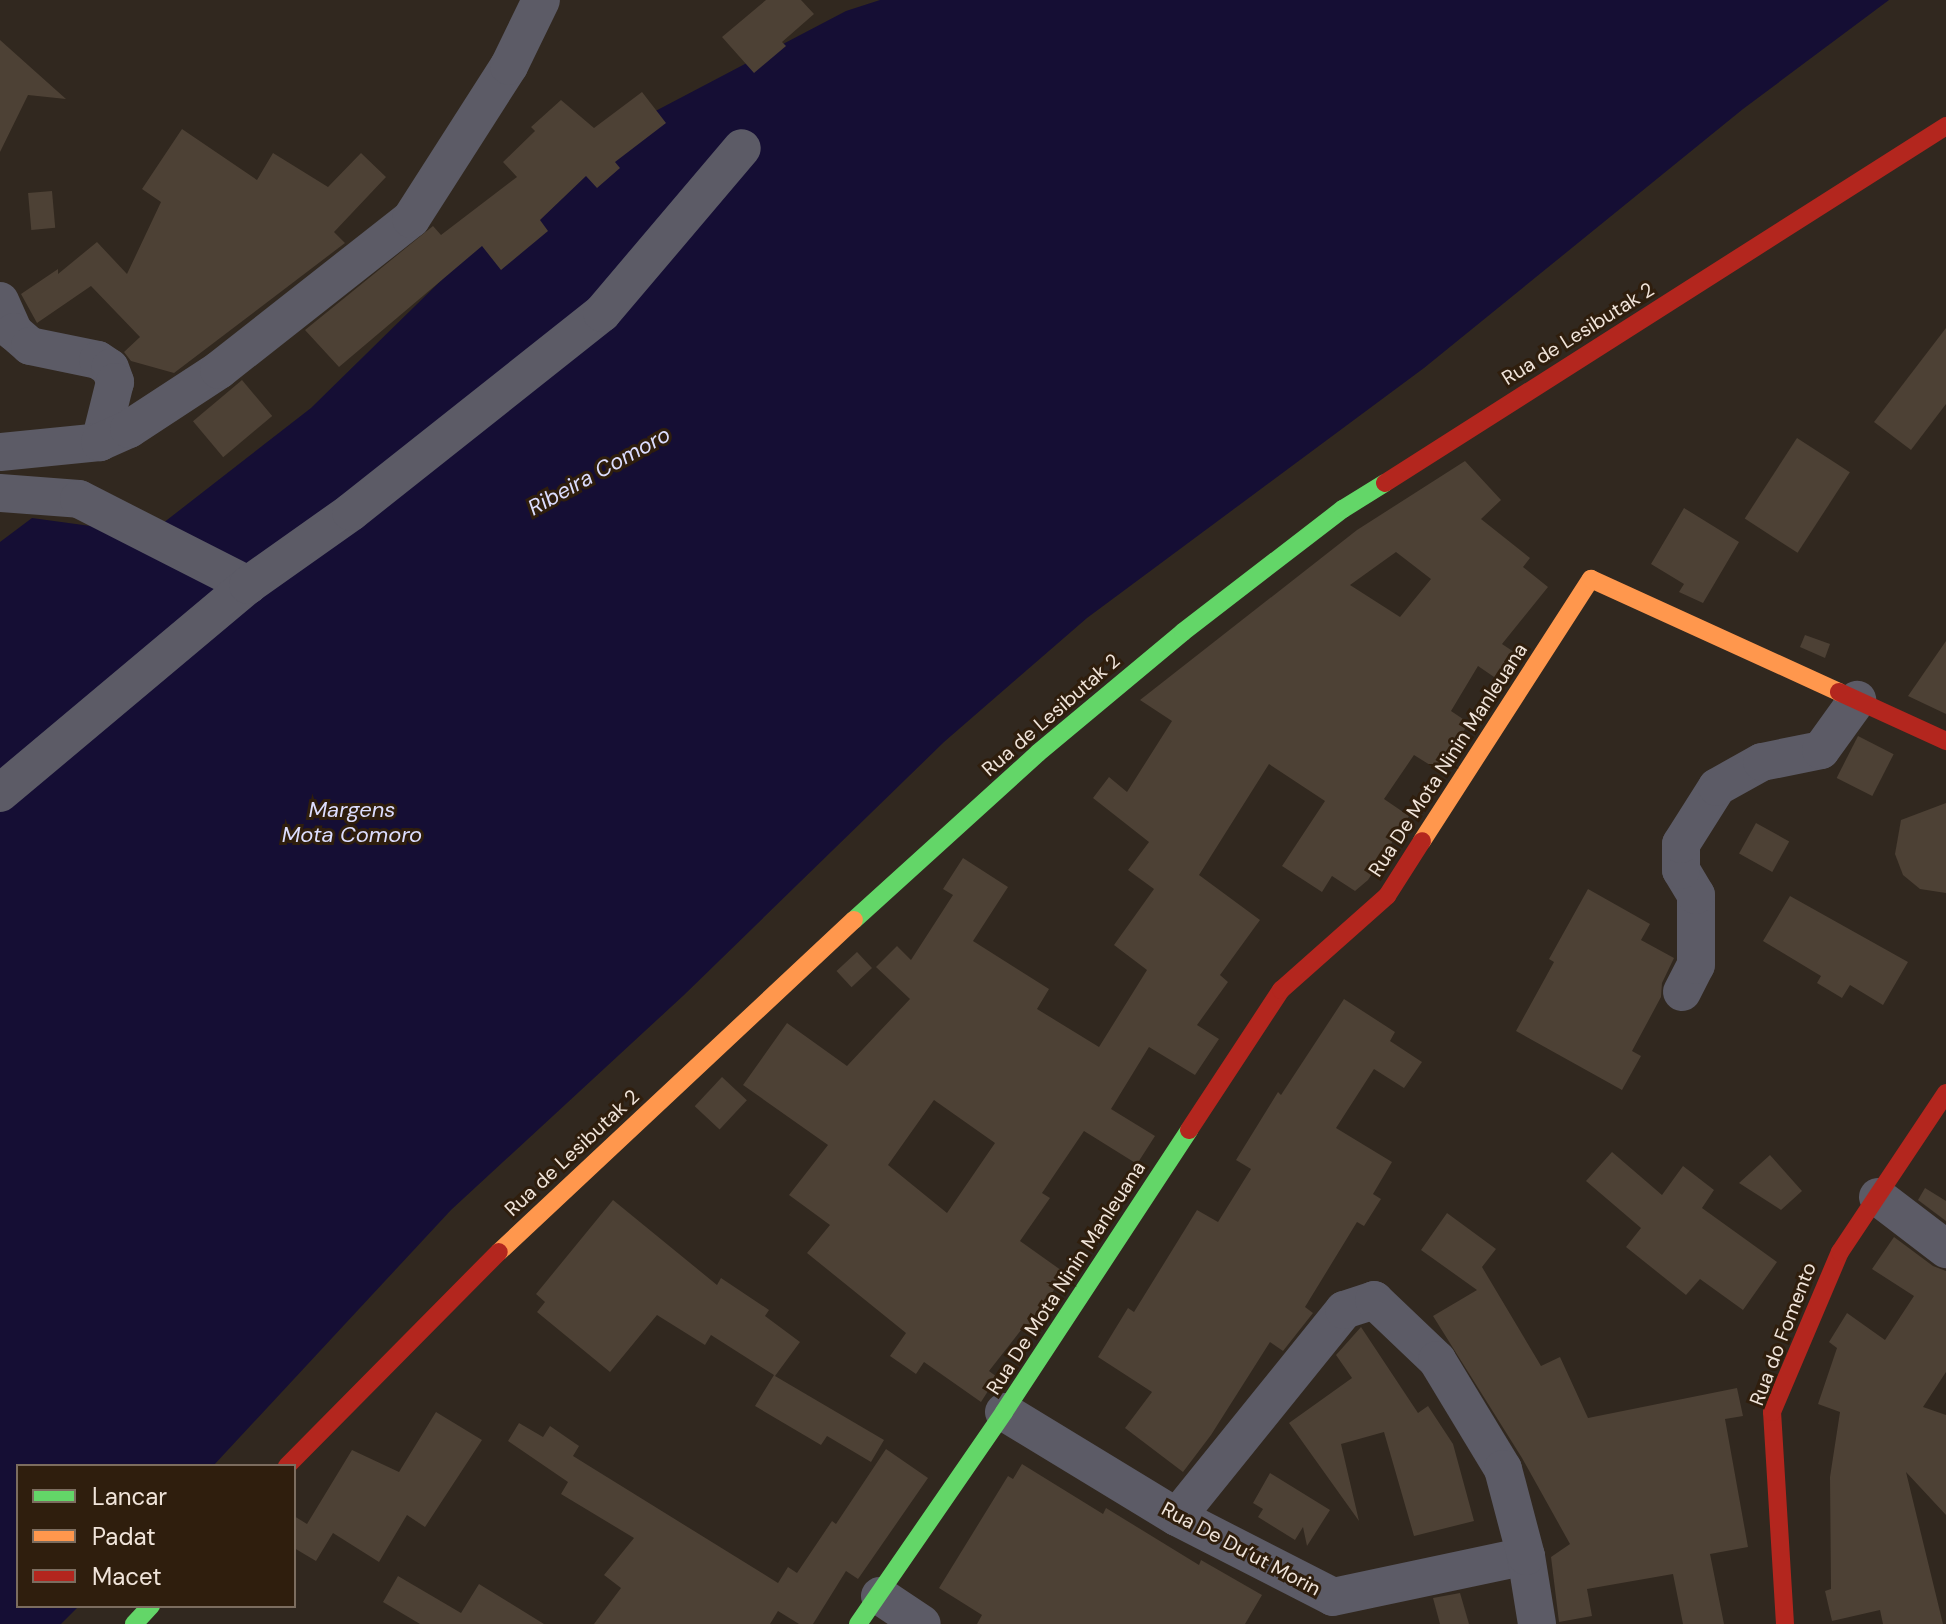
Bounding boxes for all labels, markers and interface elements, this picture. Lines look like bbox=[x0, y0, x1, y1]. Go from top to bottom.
street label: Rua de Lesibutak 2 bbox=[1498, 278, 1658, 390]
water label: Ribeira Comoro bbox=[523, 421, 675, 521]
street label: Rua De Mota Ninin Manleuana bbox=[1363, 639, 1533, 881]
street label: Rua de Lesibutak 2 bbox=[977, 649, 1125, 781]
water label: Margens Mota Comoro bbox=[282, 796, 422, 848]
street label: Rua de Lesibutak 2 bbox=[500, 1085, 644, 1221]
street label: Rua De Mota Ninin Manleuana bbox=[981, 1157, 1151, 1399]
street label: Rua do Fomento bbox=[1745, 1259, 1821, 1409]
legend bbox=[16, 1464, 296, 1608]
text: Lancar bbox=[92, 1481, 167, 1512]
street label: Rua De Du’ut Morin bbox=[1157, 1497, 1325, 1601]
text: Padat bbox=[92, 1521, 156, 1552]
text: Macet bbox=[92, 1561, 162, 1592]

